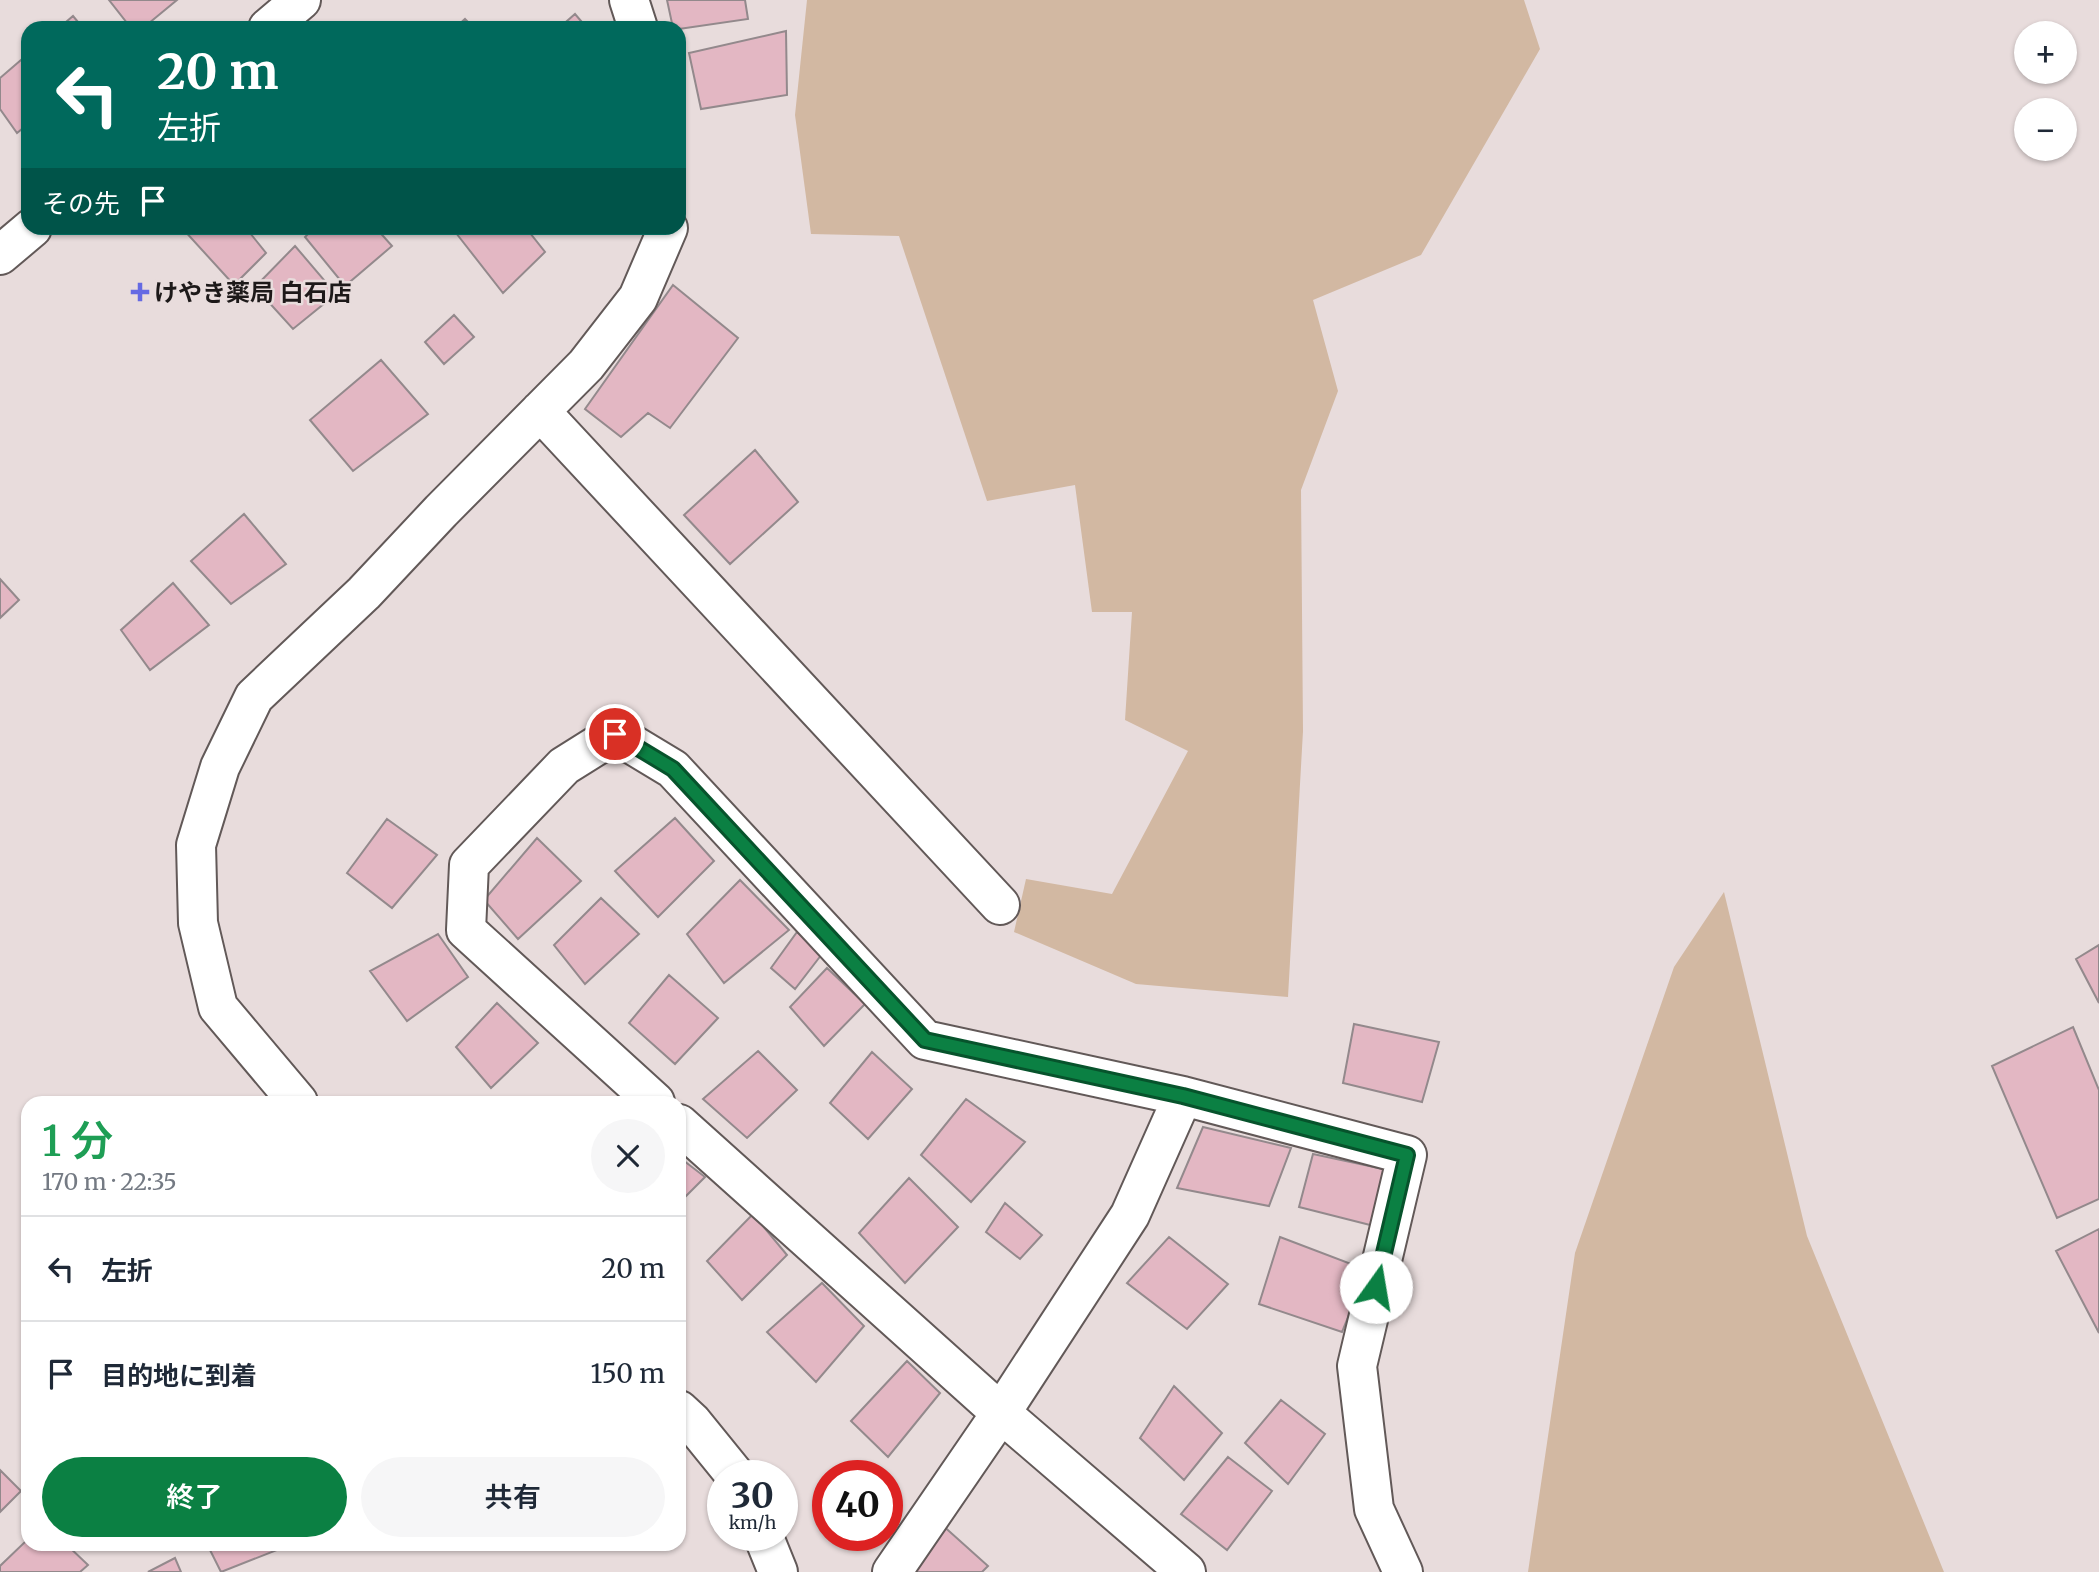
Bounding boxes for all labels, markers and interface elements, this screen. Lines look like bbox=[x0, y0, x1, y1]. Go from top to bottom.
map controls bbox=[2014, 21, 2077, 161]
button: + bbox=[2014, 21, 2077, 84]
text: 20 m bbox=[157, 41, 278, 102]
icon: left bbox=[42, 49, 133, 140]
button: − bbox=[2014, 98, 2077, 161]
text: 左折 bbox=[157, 108, 221, 148]
icon: arrive bbox=[134, 182, 172, 220]
text: その先 bbox=[42, 187, 120, 220]
place label: けやき薬局 白石店 bbox=[154, 277, 352, 308]
marker: けやき薬局 白石店 bbox=[132, 284, 148, 300]
pin bbox=[585, 704, 645, 764]
icon: arrive bbox=[596, 715, 634, 753]
text: 1 分 bbox=[42, 1115, 113, 1167]
button: close bbox=[591, 1119, 665, 1193]
text: 170 m · 22:35 bbox=[42, 1167, 177, 1196]
icon: left bbox=[42, 1250, 80, 1288]
position arrow bbox=[1339, 1250, 1413, 1324]
text: 20 m bbox=[601, 1252, 665, 1285]
text: 左折 bbox=[101, 1254, 153, 1287]
icon: arrive bbox=[42, 1355, 80, 1393]
text: 150 m bbox=[591, 1357, 665, 1390]
text: 目的地に到着 bbox=[101, 1359, 257, 1392]
button: 終了 bbox=[42, 1457, 347, 1537]
button: 共有 bbox=[361, 1457, 665, 1537]
speed limit sign: 40 bbox=[812, 1460, 903, 1551]
text: 30 bbox=[731, 1474, 774, 1518]
text: km/h bbox=[729, 1511, 776, 1534]

